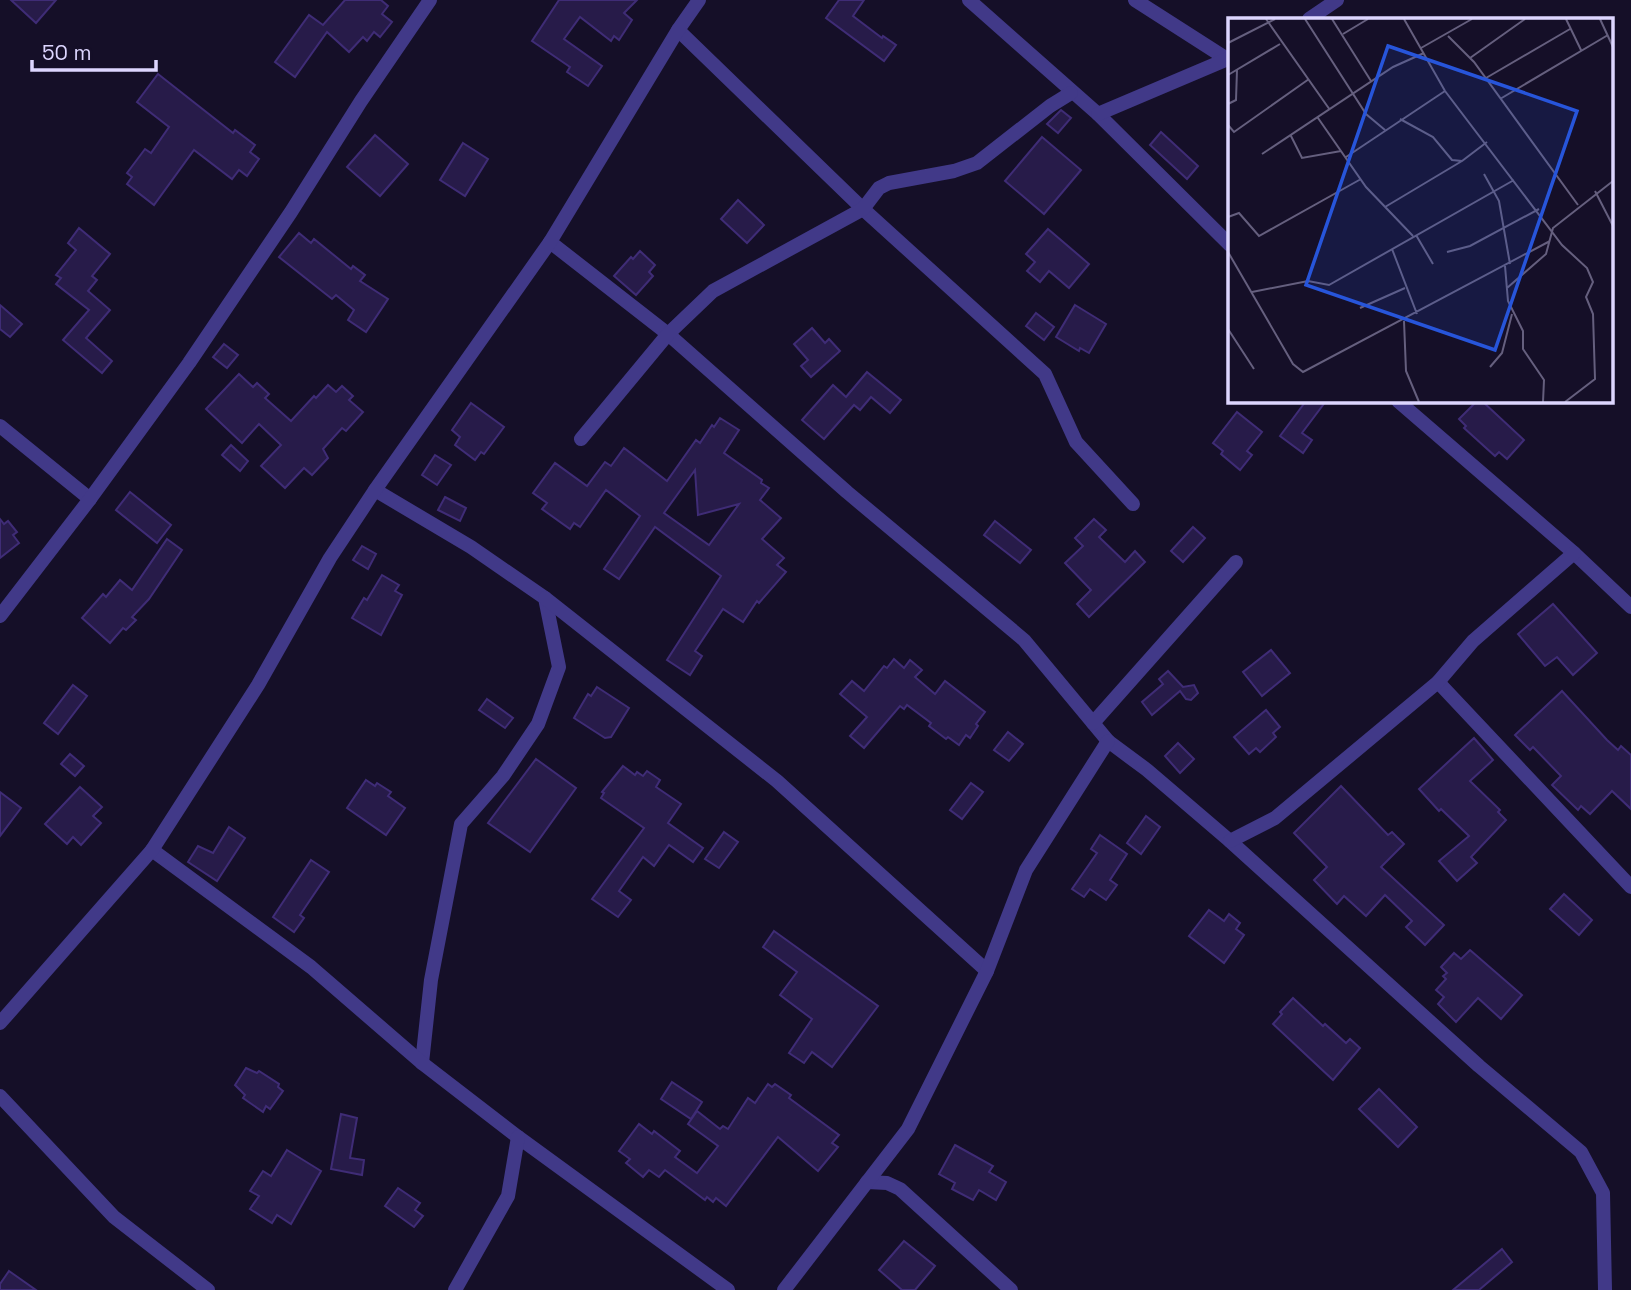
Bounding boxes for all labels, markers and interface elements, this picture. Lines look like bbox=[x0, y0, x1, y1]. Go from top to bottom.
inset map bbox=[1228, 18, 1614, 402]
scale bar bbox=[32, 28, 156, 72]
text: 50 m bbox=[42, 39, 92, 66]

